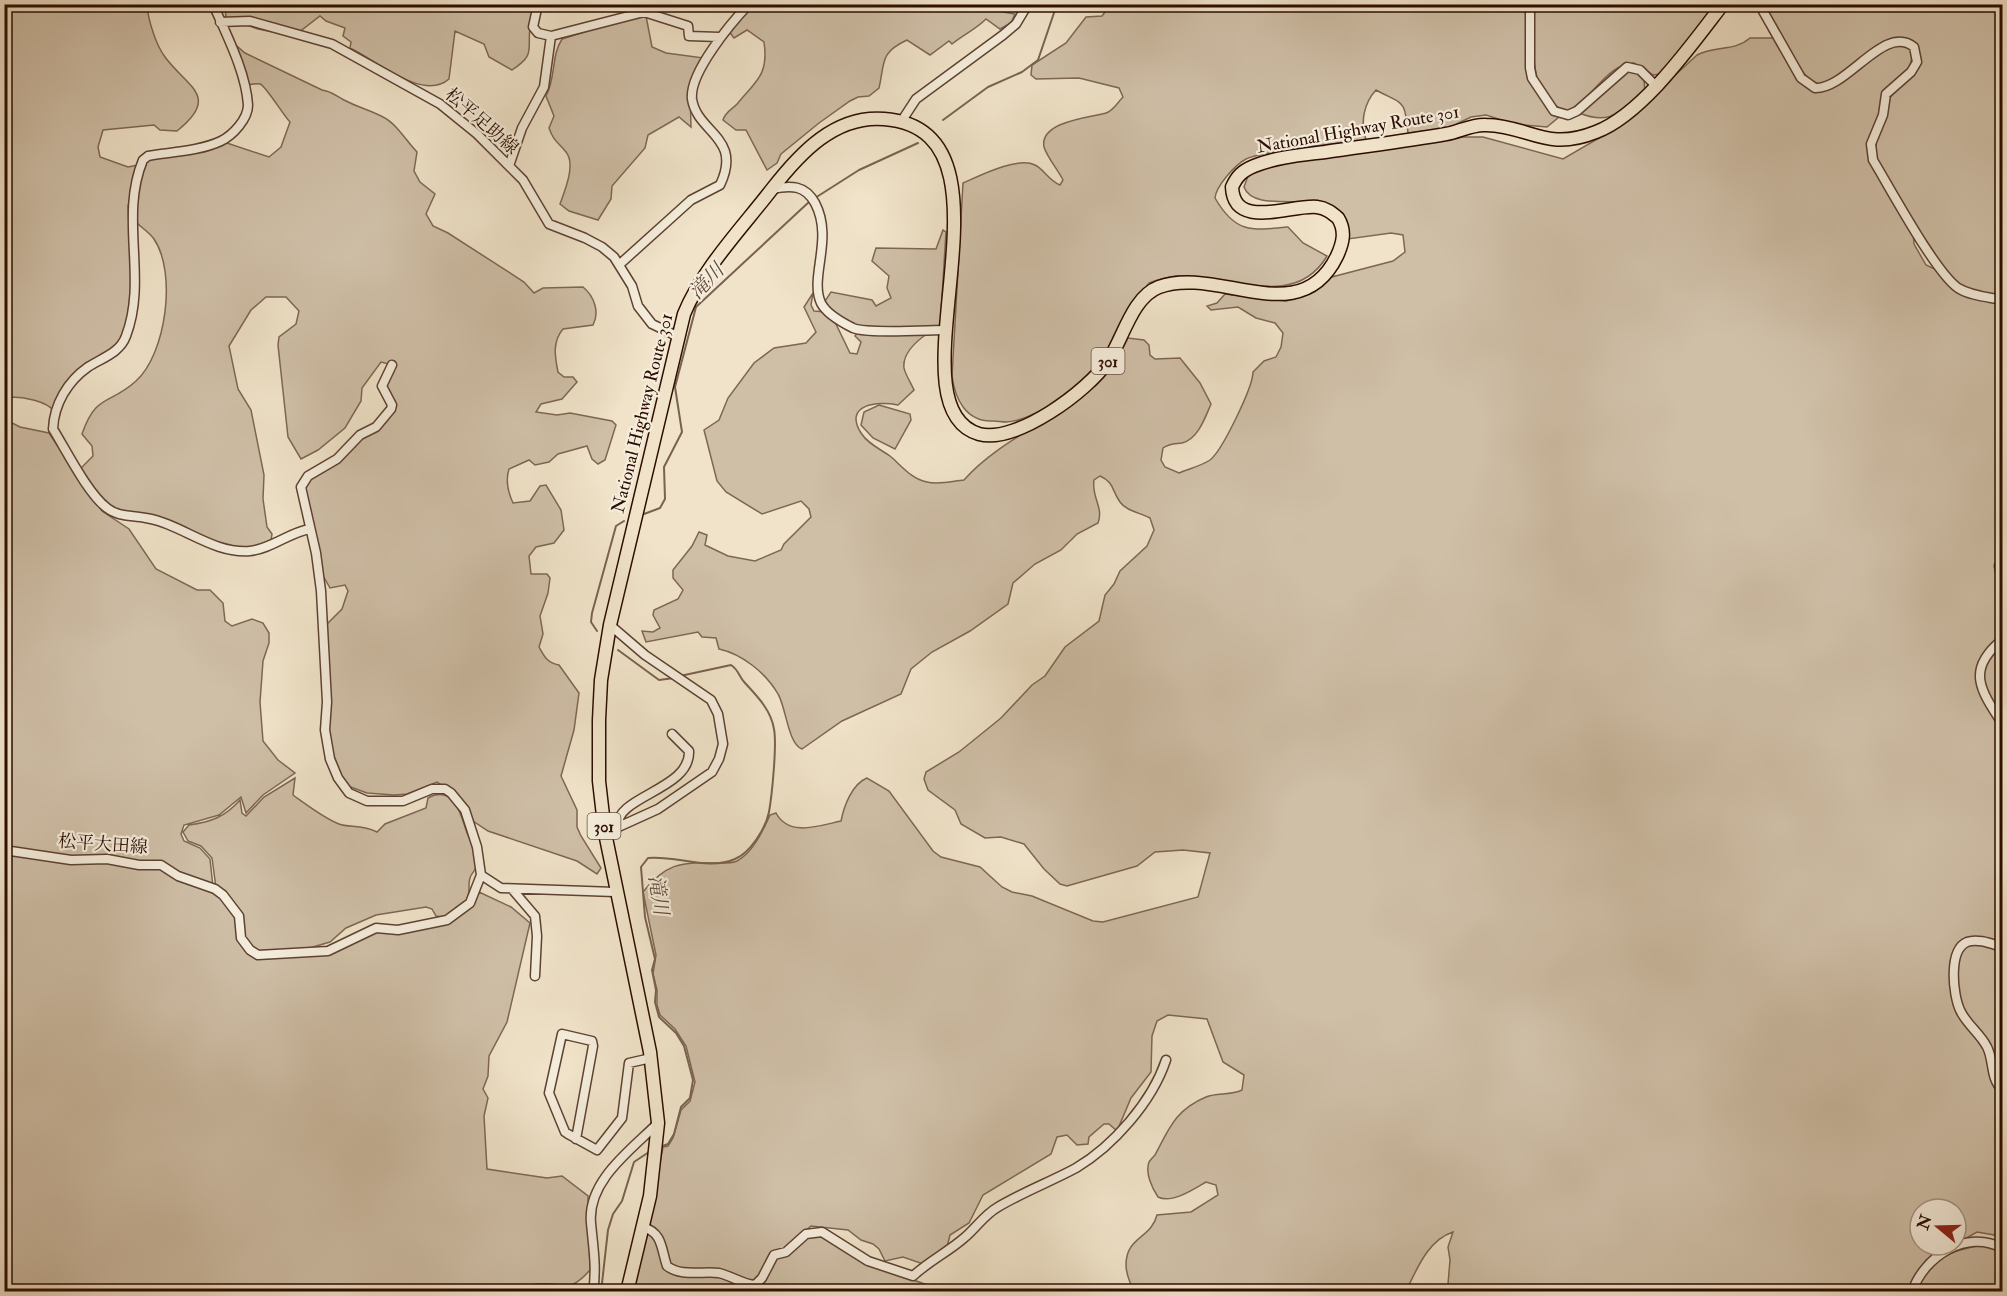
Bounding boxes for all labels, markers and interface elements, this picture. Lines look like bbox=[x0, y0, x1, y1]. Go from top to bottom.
street label: 松平足助線 bbox=[440, 83, 523, 160]
street label: National Highway Route 301 bbox=[1255, 100, 1461, 159]
water label: 滝川 bbox=[683, 257, 731, 304]
street label: National Highway Route 301 bbox=[607, 311, 678, 515]
road number: 301 bbox=[1092, 348, 1124, 374]
road number: 301 bbox=[588, 813, 620, 839]
street label: 松平大田線 bbox=[57, 830, 149, 859]
water label: 滝川 bbox=[643, 873, 674, 919]
north arrow bbox=[1908, 1197, 1968, 1257]
text: N bbox=[1913, 1212, 1937, 1233]

